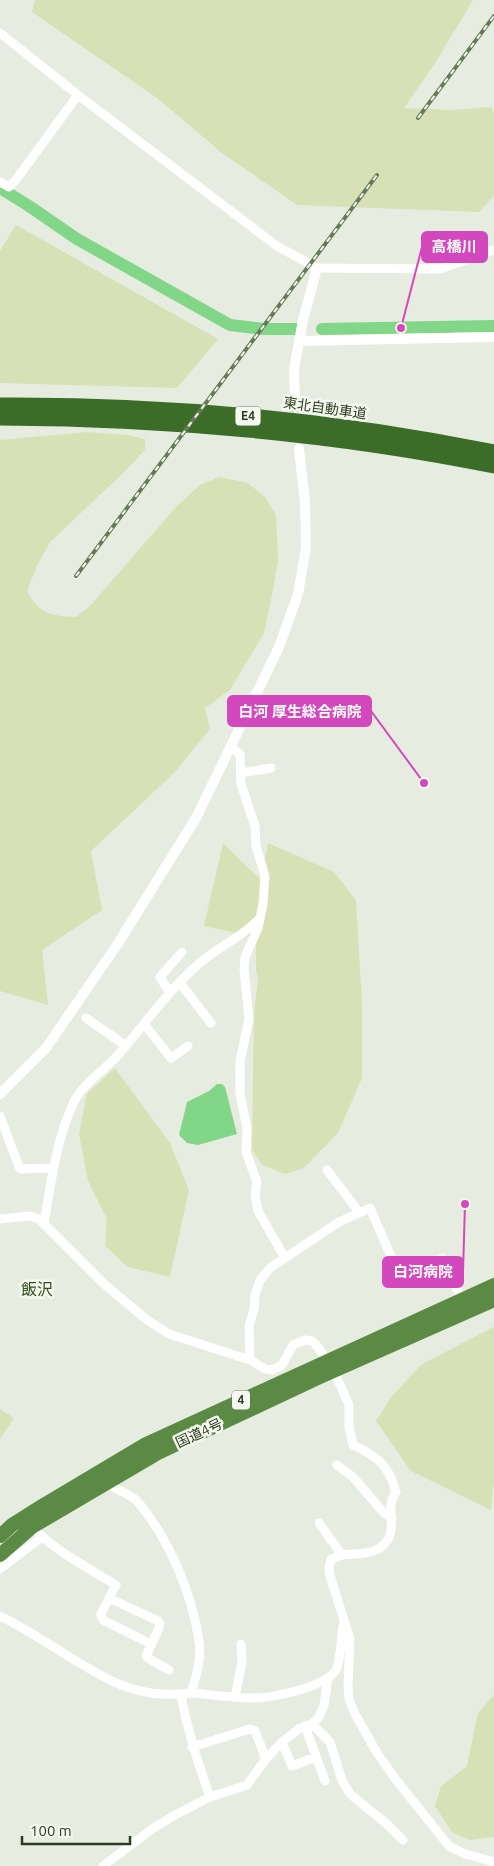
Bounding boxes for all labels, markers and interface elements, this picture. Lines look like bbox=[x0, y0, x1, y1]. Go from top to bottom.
callout: 高橋川 bbox=[422, 232, 487, 262]
text: 高橋川 bbox=[431, 238, 477, 255]
street label: 東北自動車道 bbox=[282, 394, 368, 422]
road number: E4 bbox=[236, 406, 260, 426]
callout: 白河 厚生総合病院 bbox=[228, 696, 371, 726]
text: 白河 厚生総合病院 bbox=[238, 703, 362, 720]
callout: 白河病院 bbox=[383, 1257, 463, 1287]
text: 白河病院 bbox=[393, 1263, 453, 1280]
district label: 飯沢 bbox=[21, 1280, 53, 1298]
road number: 4 bbox=[232, 1390, 250, 1410]
street label: 国道4号 bbox=[173, 1415, 225, 1451]
scale bar bbox=[22, 1814, 130, 1846]
text: 100 m bbox=[30, 1822, 72, 1839]

